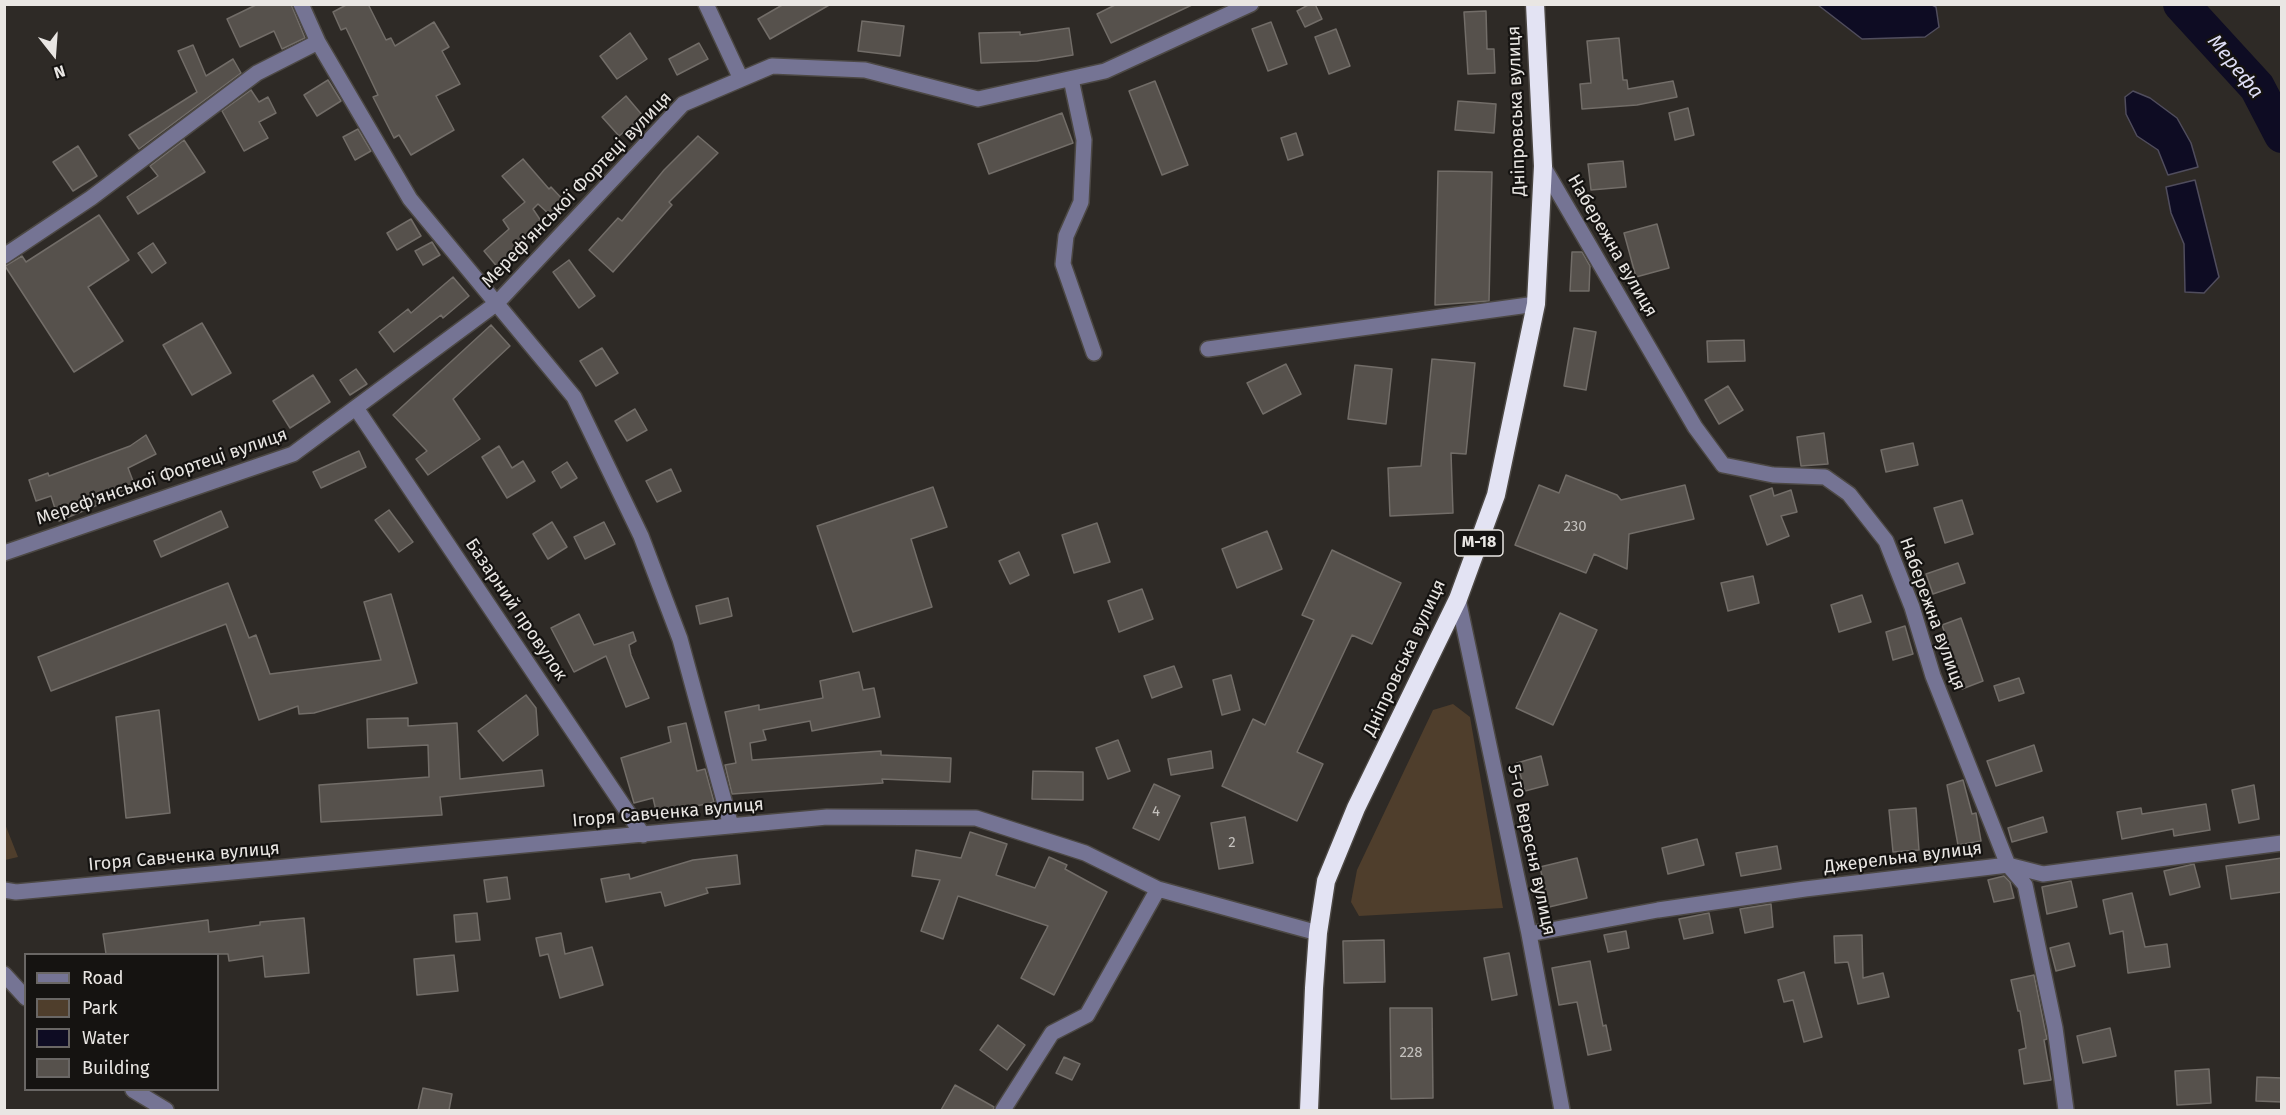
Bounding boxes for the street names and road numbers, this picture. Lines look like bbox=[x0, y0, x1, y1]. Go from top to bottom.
street label: Дніпровська вулиця bbox=[1503, 25, 1531, 197]
street label: Мереф'янської Фортеці вулиця bbox=[478, 88, 676, 292]
street label: Набережна вулиця bbox=[1562, 171, 1662, 321]
street label: Мереф'янської Фортеці вулиця bbox=[34, 424, 290, 530]
road number: М-18 bbox=[1455, 530, 1503, 556]
street label: Базарний провулок bbox=[460, 535, 572, 685]
street label: Набережна вулиця bbox=[1894, 535, 1970, 693]
street label: Дніпровська вулиця bbox=[1359, 576, 1451, 740]
street label: 5-го Вересня вулиця bbox=[1502, 763, 1560, 937]
street label: Ігоря Савченка вулиця bbox=[571, 794, 765, 832]
street label: Ігоря Савченка вулиця bbox=[87, 838, 281, 876]
street label: Джерельна вулиця bbox=[1823, 838, 1983, 878]

